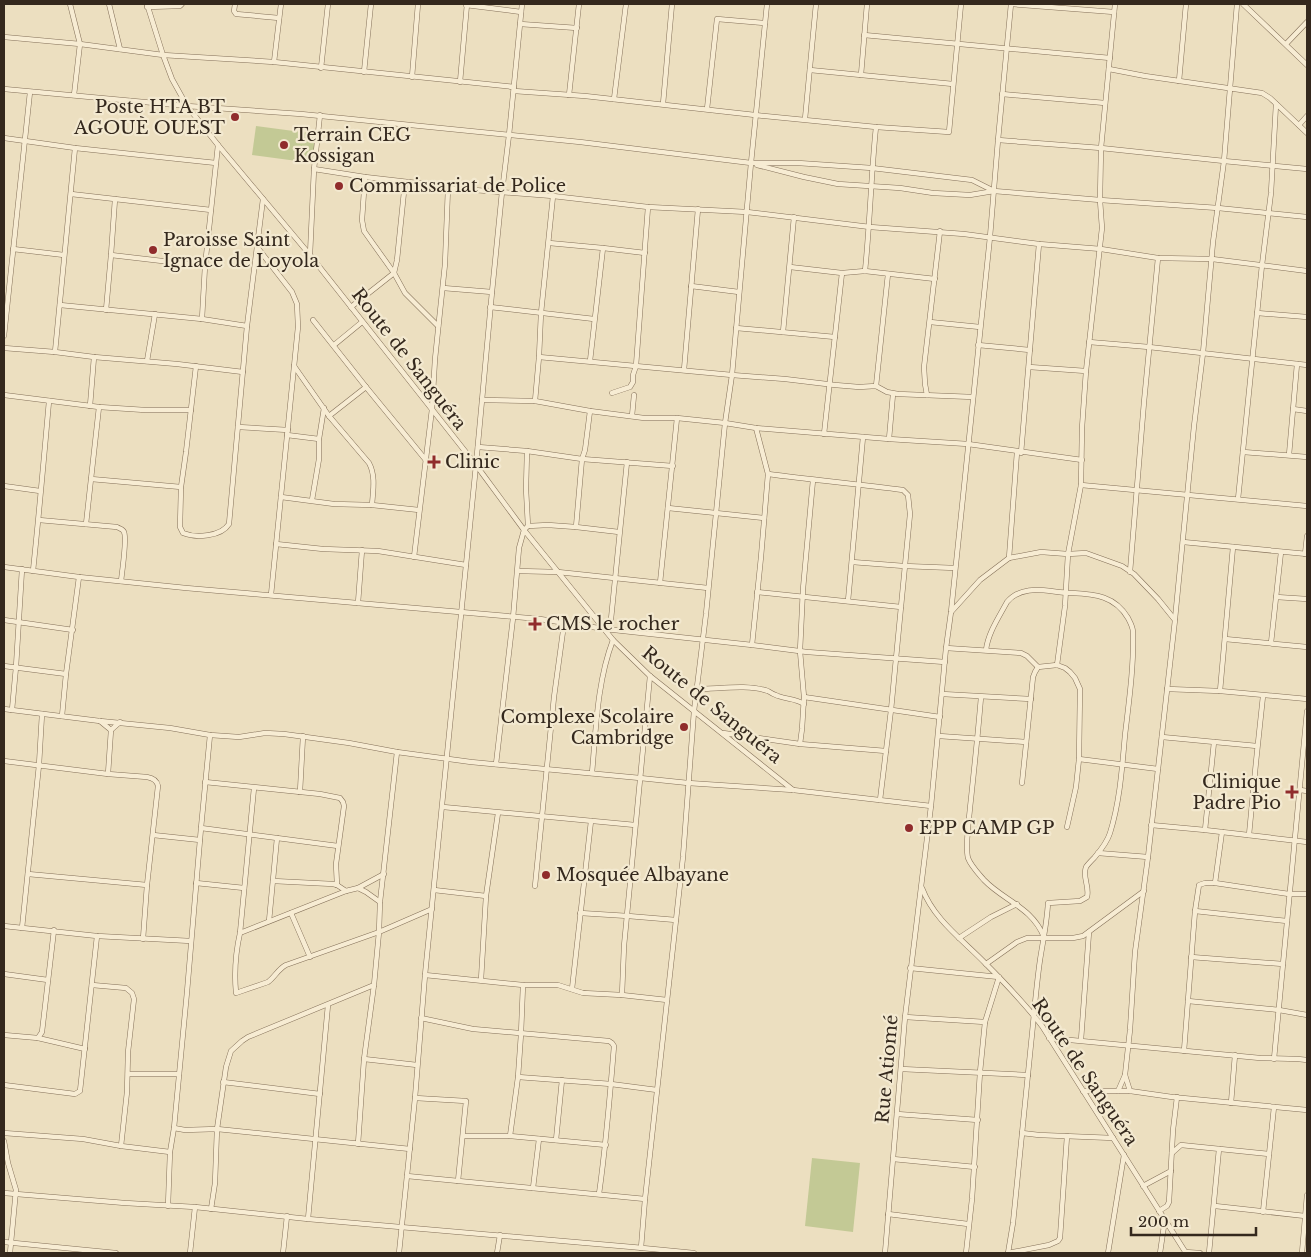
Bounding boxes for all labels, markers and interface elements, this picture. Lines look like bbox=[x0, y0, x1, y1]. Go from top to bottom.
place label: Poste HTA BT AGOUÈ OUEST bbox=[73, 96, 226, 139]
marker: Poste HTA BT AGOUÈ OUEST bbox=[229, 111, 241, 123]
place label: Terrain CEG Kossigan bbox=[294, 124, 411, 167]
marker: Terrain CEG Kossigan bbox=[278, 139, 290, 151]
place label: Commissariat de Police bbox=[349, 175, 566, 197]
marker: Commissariat de Police bbox=[333, 180, 345, 192]
place label: Paroisse Saint Ignace de Loyola bbox=[163, 229, 319, 272]
marker: Paroisse Saint Ignace de Loyola bbox=[147, 244, 159, 256]
street label: Route de Sanguéra bbox=[347, 284, 471, 434]
place label: Clinic bbox=[445, 451, 500, 473]
marker: Clinic bbox=[427, 455, 441, 469]
place label: CMS le rocher bbox=[546, 613, 680, 635]
marker: CMS le rocher bbox=[528, 617, 542, 631]
street label: Route de Sanguéra bbox=[638, 642, 786, 768]
place label: Complexe Scolaire Cambridge bbox=[500, 706, 674, 749]
marker: Complexe Scolaire Cambridge bbox=[678, 721, 690, 733]
place label: Clinique Padre Pio bbox=[1193, 771, 1281, 814]
marker: Clinique Padre Pio bbox=[1285, 785, 1299, 799]
place label: EPP CAMP GP bbox=[919, 817, 1054, 839]
marker: EPP CAMP GP bbox=[903, 822, 915, 834]
place label: Mosquée Albayane bbox=[556, 864, 729, 886]
marker: Mosquée Albayane bbox=[540, 869, 552, 881]
street label: Route de Sanguéra bbox=[1027, 994, 1143, 1150]
street label: Rue Atiomé bbox=[871, 1014, 903, 1124]
scale bar bbox=[1131, 1204, 1256, 1236]
text: 200 m bbox=[1138, 1212, 1189, 1231]

